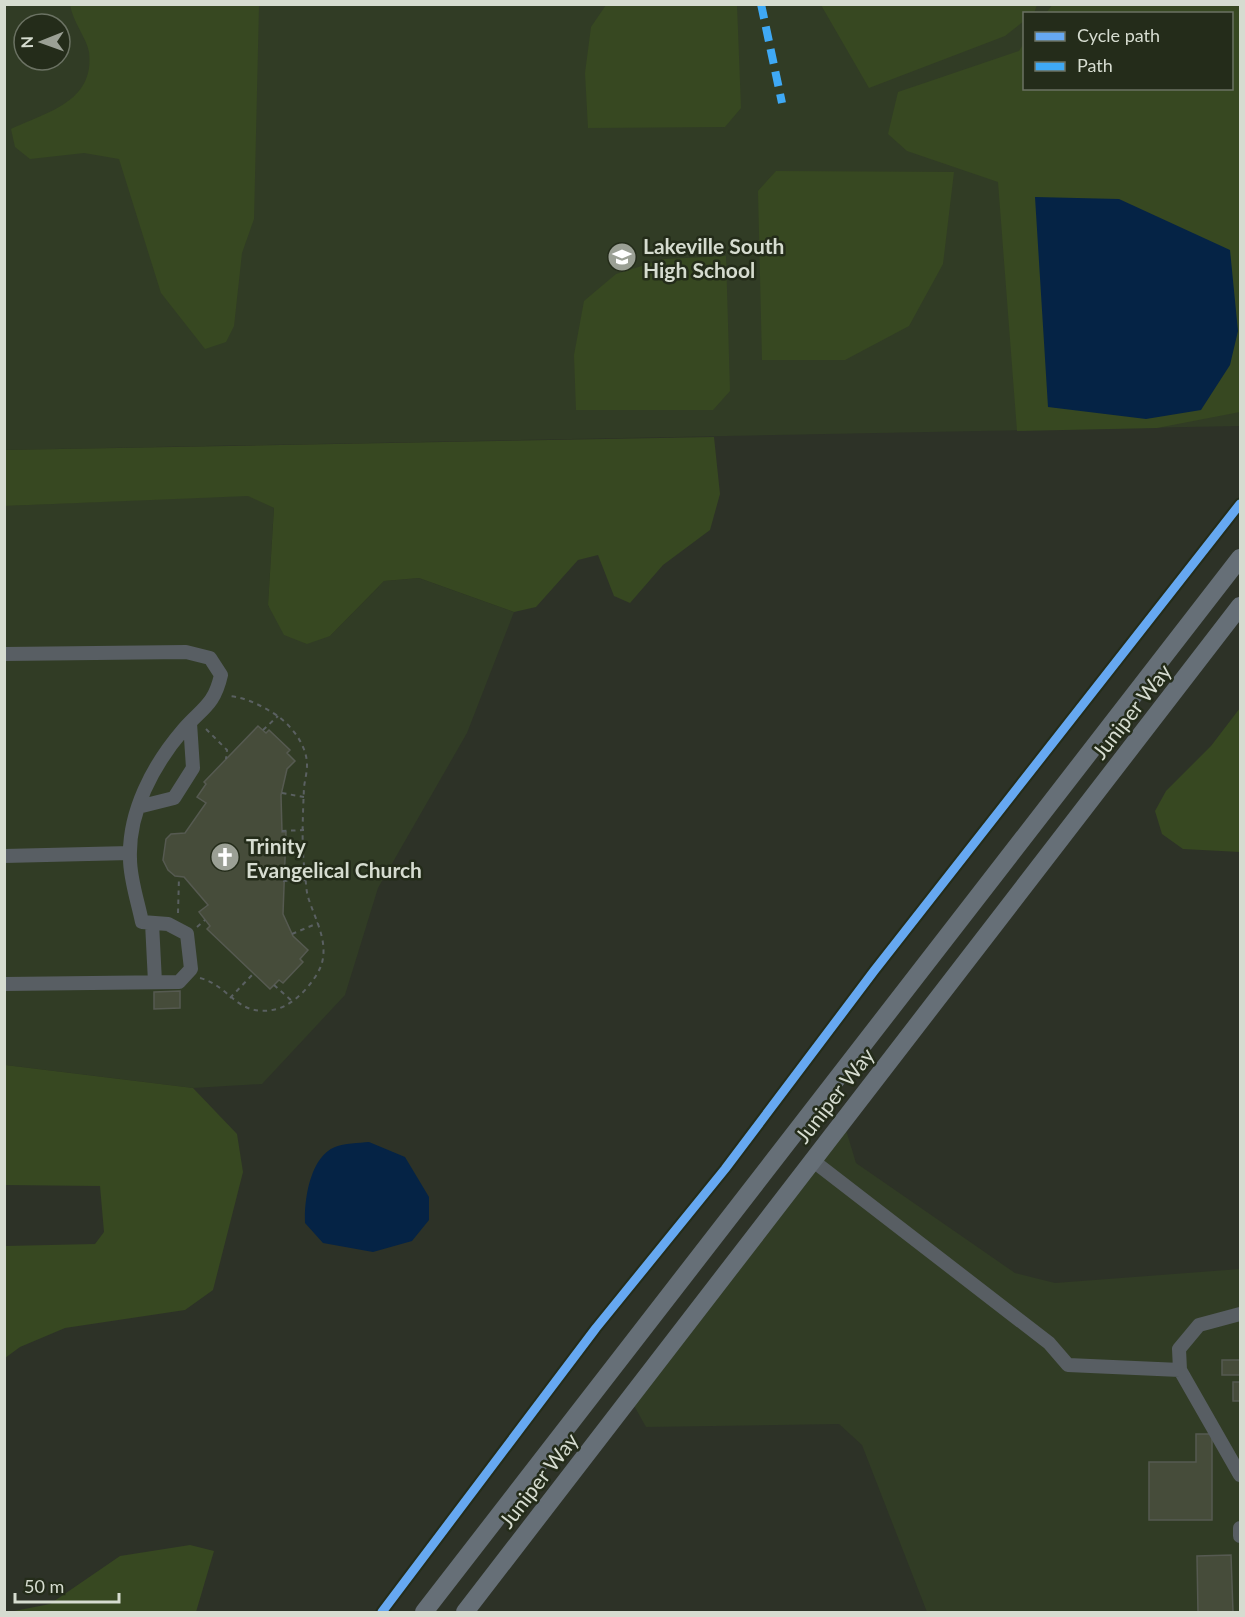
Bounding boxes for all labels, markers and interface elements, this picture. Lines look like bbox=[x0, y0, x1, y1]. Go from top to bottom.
north arrow bbox=[12, 12, 72, 72]
legend bbox=[1023, 12, 1233, 90]
text: Cycle path bbox=[1077, 24, 1160, 46]
text: N bbox=[17, 36, 36, 49]
text: Path bbox=[1077, 54, 1113, 76]
place label: Lakeville South High School bbox=[643, 233, 784, 282]
school or university icon: Lakeville South High School bbox=[606, 241, 638, 273]
street label: Juniper Way bbox=[1086, 658, 1176, 764]
place label: Trinity Evangelical Church bbox=[246, 833, 422, 882]
church icon: Trinity Evangelical Church bbox=[209, 841, 241, 873]
street label: Juniper Way bbox=[789, 1042, 879, 1148]
street label: Juniper Way bbox=[493, 1427, 583, 1533]
scale bar bbox=[15, 1566, 118, 1604]
text: 50 m bbox=[24, 1575, 64, 1597]

